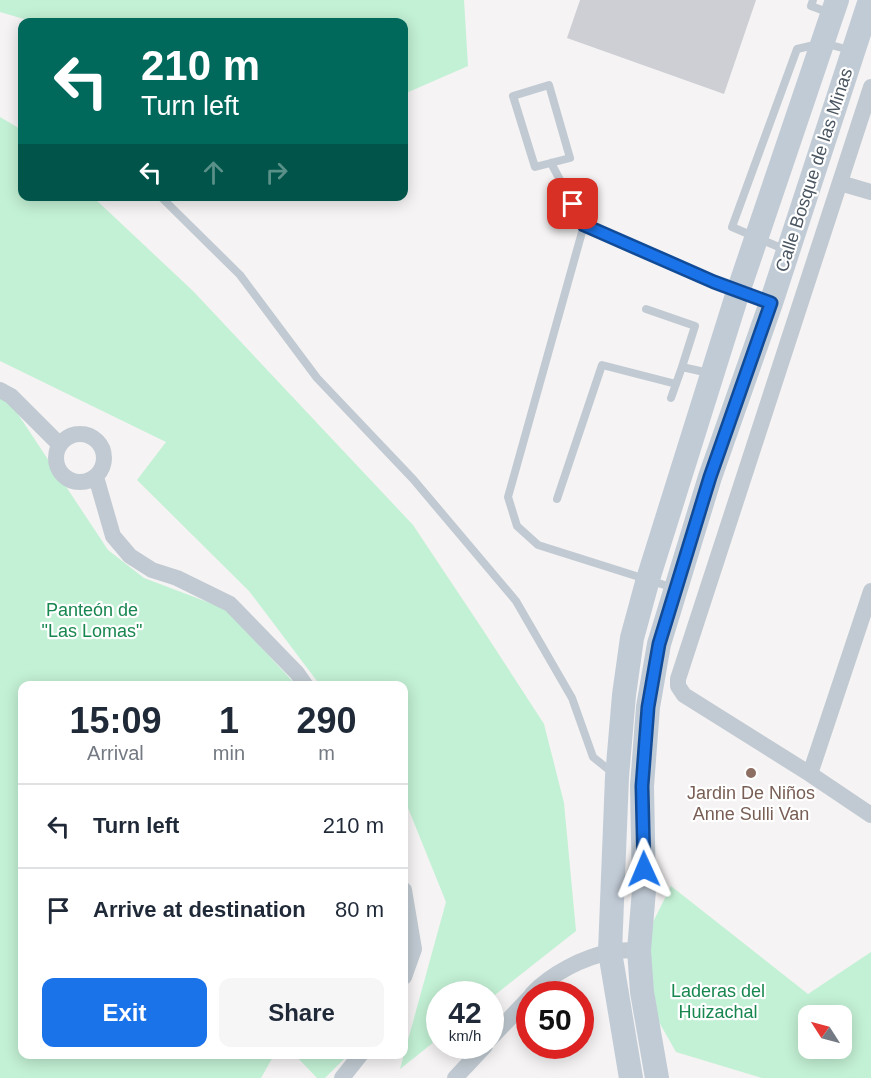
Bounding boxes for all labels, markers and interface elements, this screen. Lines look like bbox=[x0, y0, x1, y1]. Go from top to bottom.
icon: left bbox=[42, 42, 120, 120]
text: 210 m bbox=[141, 42, 260, 89]
street label: Calle Bosque de las Minas bbox=[772, 66, 856, 274]
text: Turn left bbox=[141, 91, 239, 121]
icon: left bbox=[134, 156, 167, 189]
icon: ahead bbox=[197, 156, 230, 189]
icon: right bbox=[260, 156, 293, 189]
pin bbox=[547, 178, 598, 229]
icon: arrive bbox=[556, 187, 589, 220]
park label: Panteón de "Las Lomas" bbox=[42, 600, 142, 641]
text: 15:09 bbox=[69, 700, 161, 741]
text: 1 bbox=[219, 700, 239, 741]
text: 290 bbox=[296, 700, 357, 741]
text: Arrival bbox=[87, 742, 144, 764]
text: min bbox=[213, 742, 245, 764]
text: m bbox=[318, 742, 335, 764]
marker: Jardin De Niños Anne Sulli Van bbox=[744, 766, 758, 780]
place label: Jardin De Niños Anne Sulli Van bbox=[687, 783, 815, 824]
icon: left bbox=[42, 810, 75, 843]
text: Turn left bbox=[93, 813, 179, 838]
text: 210 m bbox=[323, 813, 384, 838]
position arrow bbox=[612, 837, 676, 901]
icon: arrive bbox=[42, 894, 75, 927]
text: Arrive at destination bbox=[93, 897, 306, 922]
text: 80 m bbox=[335, 897, 384, 922]
button: Exit bbox=[42, 978, 207, 1047]
button: Share bbox=[219, 978, 384, 1047]
speed limit sign: 50 bbox=[516, 981, 594, 1059]
park label: Laderas del Huizachal bbox=[671, 981, 765, 1022]
text: 42 bbox=[448, 996, 482, 1029]
north arrow bbox=[798, 1005, 852, 1059]
map controls bbox=[798, 1005, 852, 1059]
text: km/h bbox=[449, 1027, 481, 1044]

